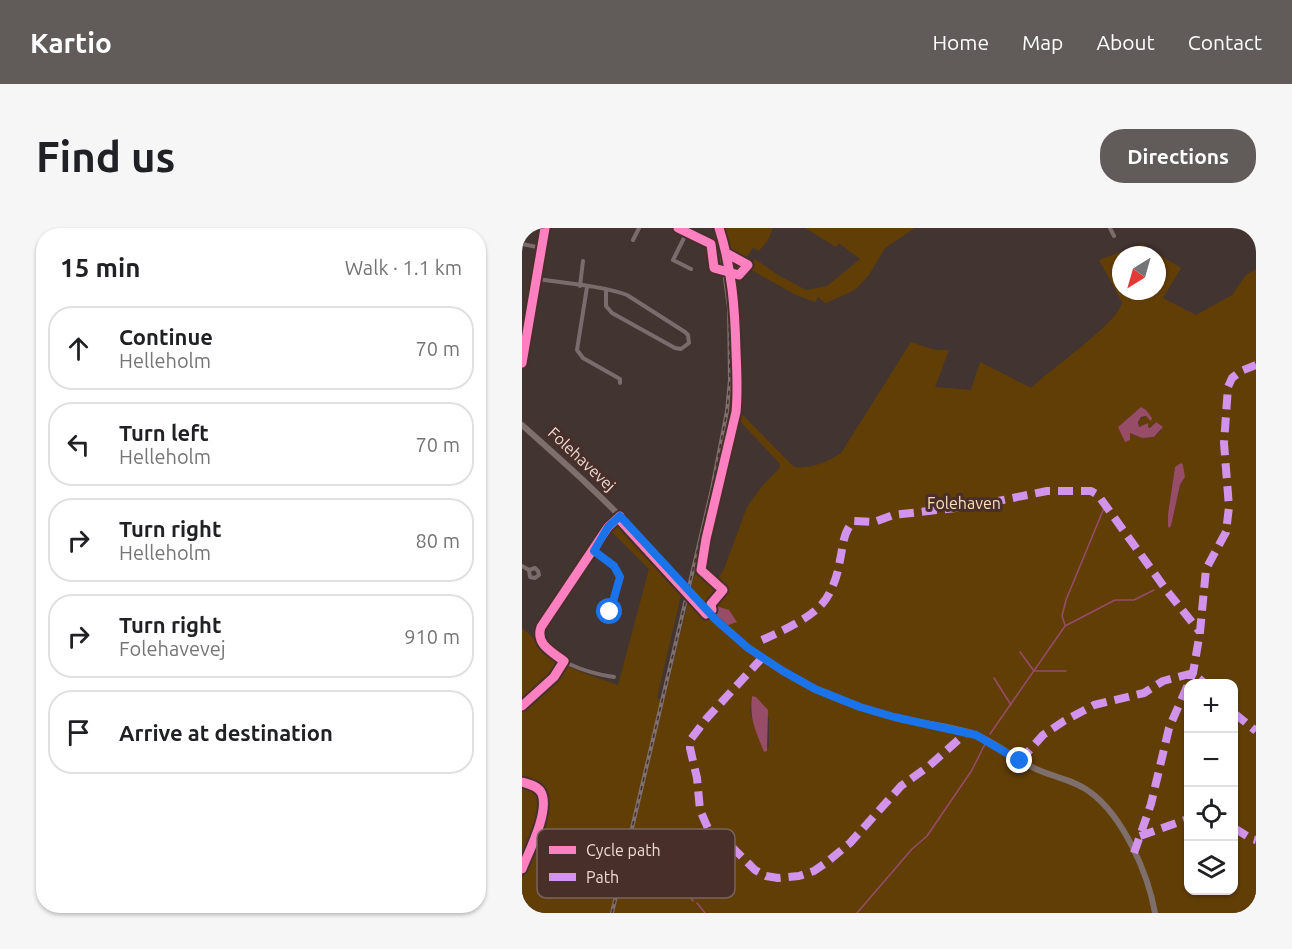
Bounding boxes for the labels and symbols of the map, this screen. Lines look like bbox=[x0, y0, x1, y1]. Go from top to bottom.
north arrow bbox=[1112, 246, 1166, 300]
street label: Folehavevej bbox=[545, 423, 619, 495]
park label: Folehaven bbox=[927, 494, 1001, 512]
route start bbox=[596, 598, 622, 624]
route end bbox=[1006, 747, 1032, 773]
legend bbox=[537, 829, 735, 898]
text: Cycle path bbox=[586, 841, 661, 859]
text: Path bbox=[586, 868, 619, 886]

